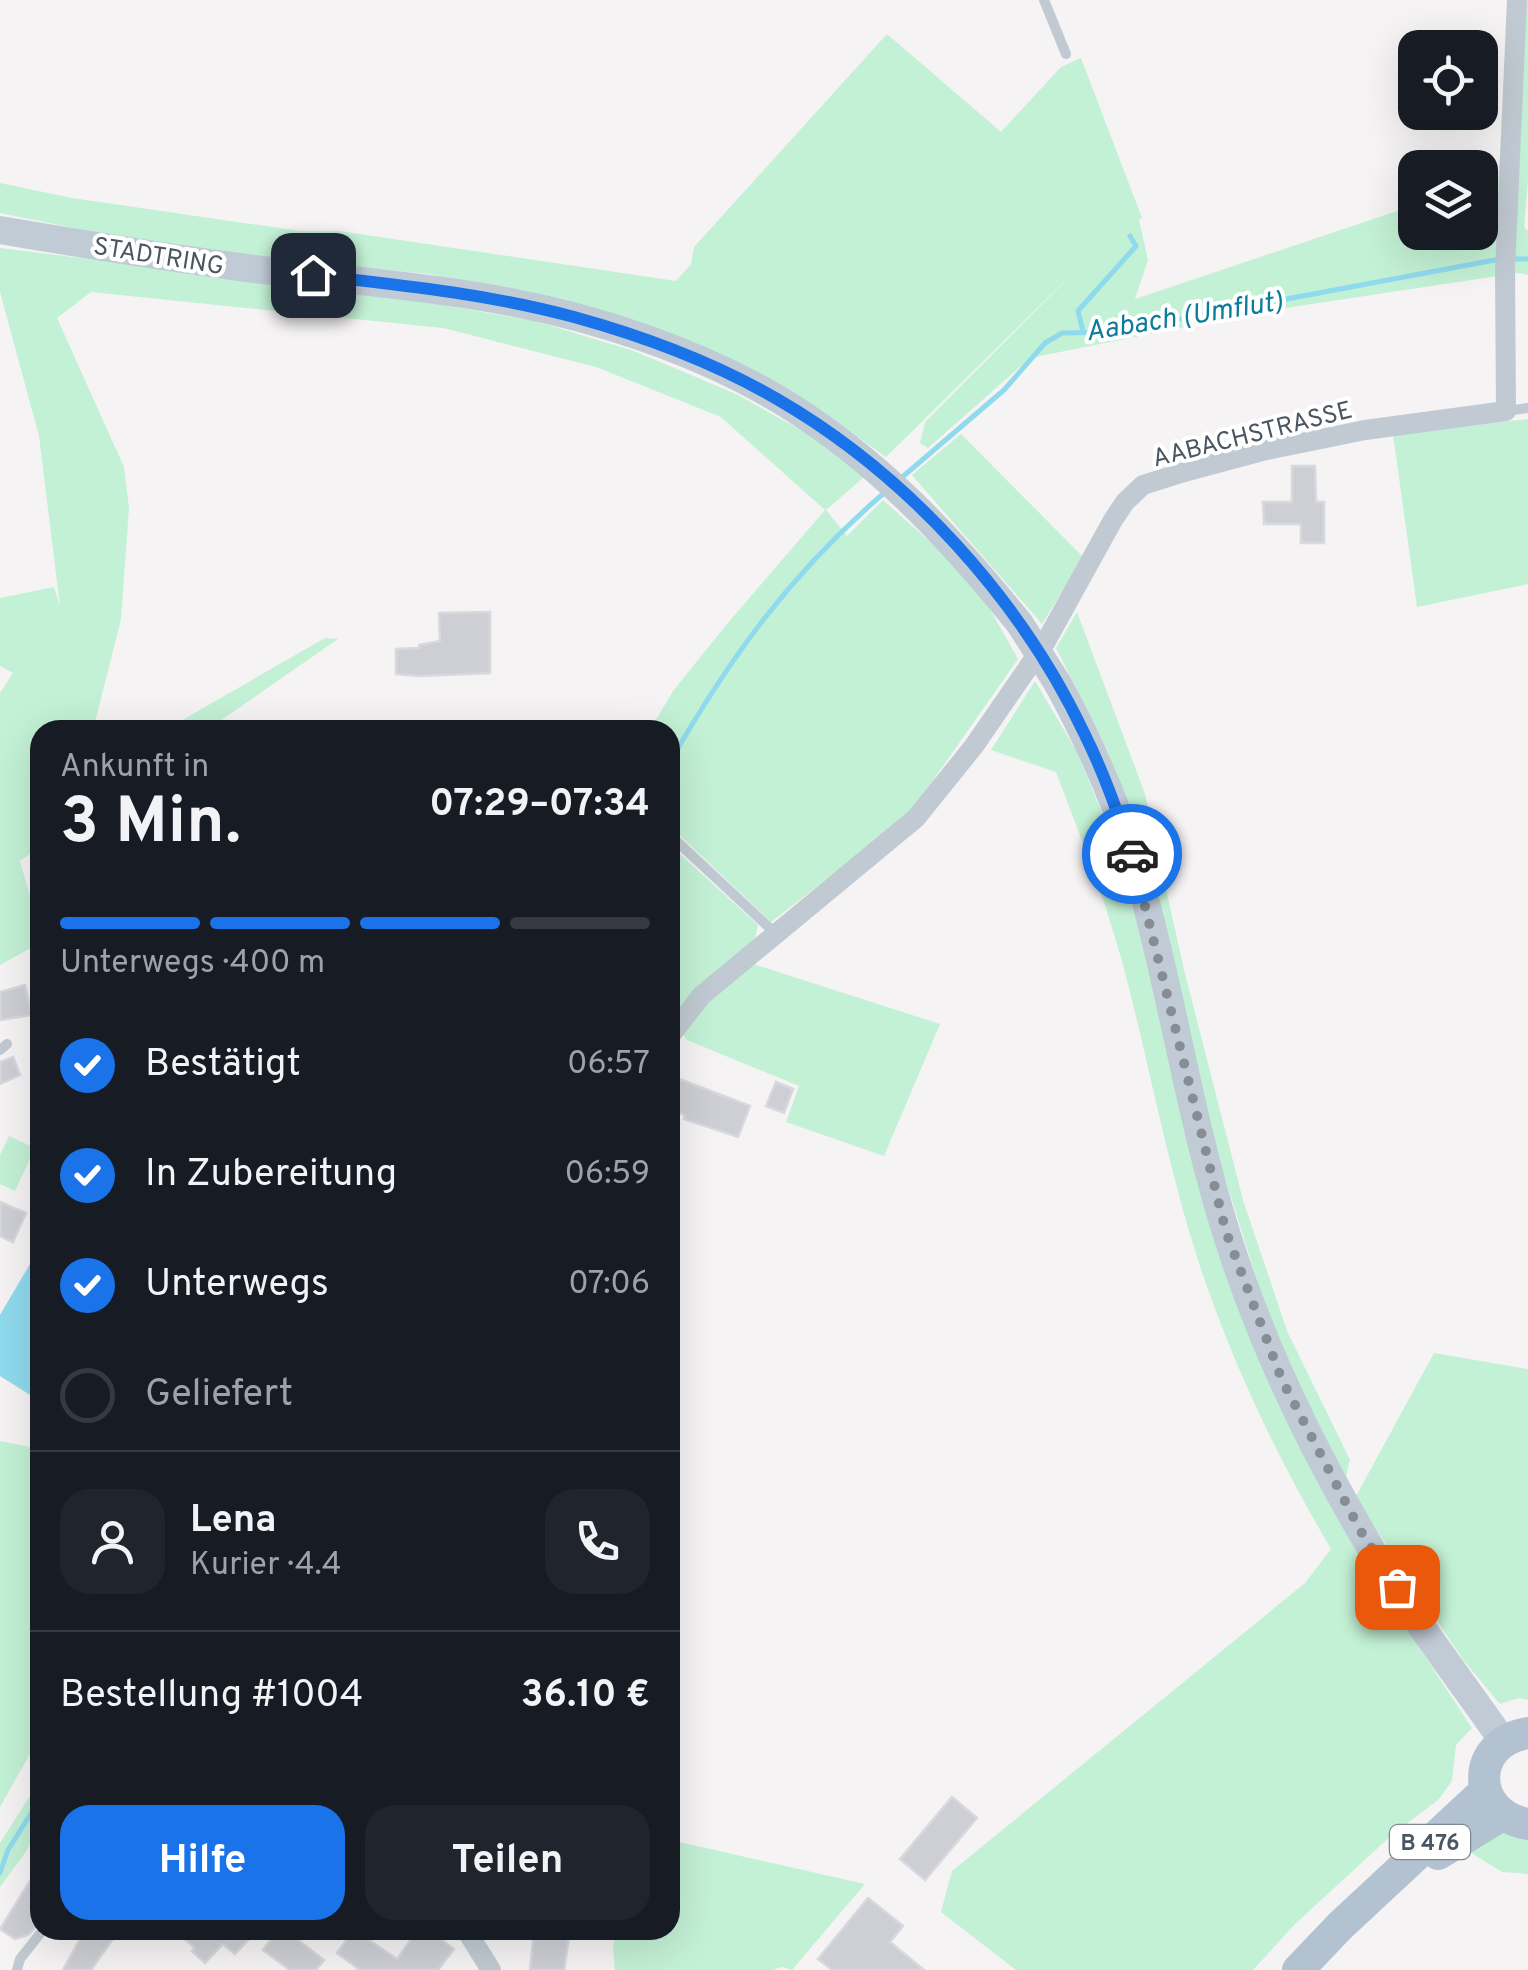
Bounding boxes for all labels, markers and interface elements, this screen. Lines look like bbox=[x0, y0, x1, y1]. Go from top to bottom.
map controls bbox=[1398, 30, 1498, 250]
button: locate bbox=[1398, 30, 1498, 130]
button: layers bbox=[1398, 150, 1498, 250]
street label: STADTRING bbox=[91, 232, 226, 284]
pin bbox=[271, 233, 356, 318]
icon: home bbox=[286, 248, 341, 303]
water label: Aabach (Umflut) bbox=[1083, 285, 1286, 351]
street label: AABACHSTRASSE bbox=[1149, 396, 1356, 476]
text: Ankunft in bbox=[60, 748, 209, 788]
text: 07:29–07:34 bbox=[429, 781, 650, 830]
text: 3 Min. bbox=[60, 784, 241, 866]
courier bbox=[1082, 804, 1182, 904]
icon: car bbox=[1105, 827, 1160, 882]
text: Unterwegs · 400 m bbox=[60, 944, 325, 984]
icon: check bbox=[60, 1038, 115, 1093]
text: Bestätigt bbox=[145, 1041, 301, 1090]
text: 06:57 bbox=[567, 1045, 650, 1085]
icon: check bbox=[60, 1148, 115, 1203]
text: In Zubereitung bbox=[145, 1151, 397, 1200]
text: 06:59 bbox=[564, 1155, 650, 1195]
icon: check bbox=[60, 1258, 115, 1313]
text: Unterwegs bbox=[145, 1261, 329, 1310]
text: 07:06 bbox=[568, 1265, 650, 1305]
text: Geliefert bbox=[145, 1371, 293, 1420]
button: person bbox=[60, 1489, 165, 1594]
button: phone bbox=[545, 1489, 650, 1594]
text: Lena bbox=[190, 1497, 277, 1546]
pin bbox=[1355, 1545, 1440, 1630]
text: Kurier · 4.4 bbox=[190, 1546, 342, 1586]
icon: bag bbox=[1370, 1560, 1425, 1615]
text: Bestellung #1004 bbox=[60, 1672, 363, 1721]
text: 36.10 € bbox=[521, 1672, 650, 1721]
button: Hilfe bbox=[60, 1805, 345, 1920]
button: Teilen bbox=[365, 1805, 650, 1920]
road number: B 476 bbox=[1390, 1825, 1470, 1859]

